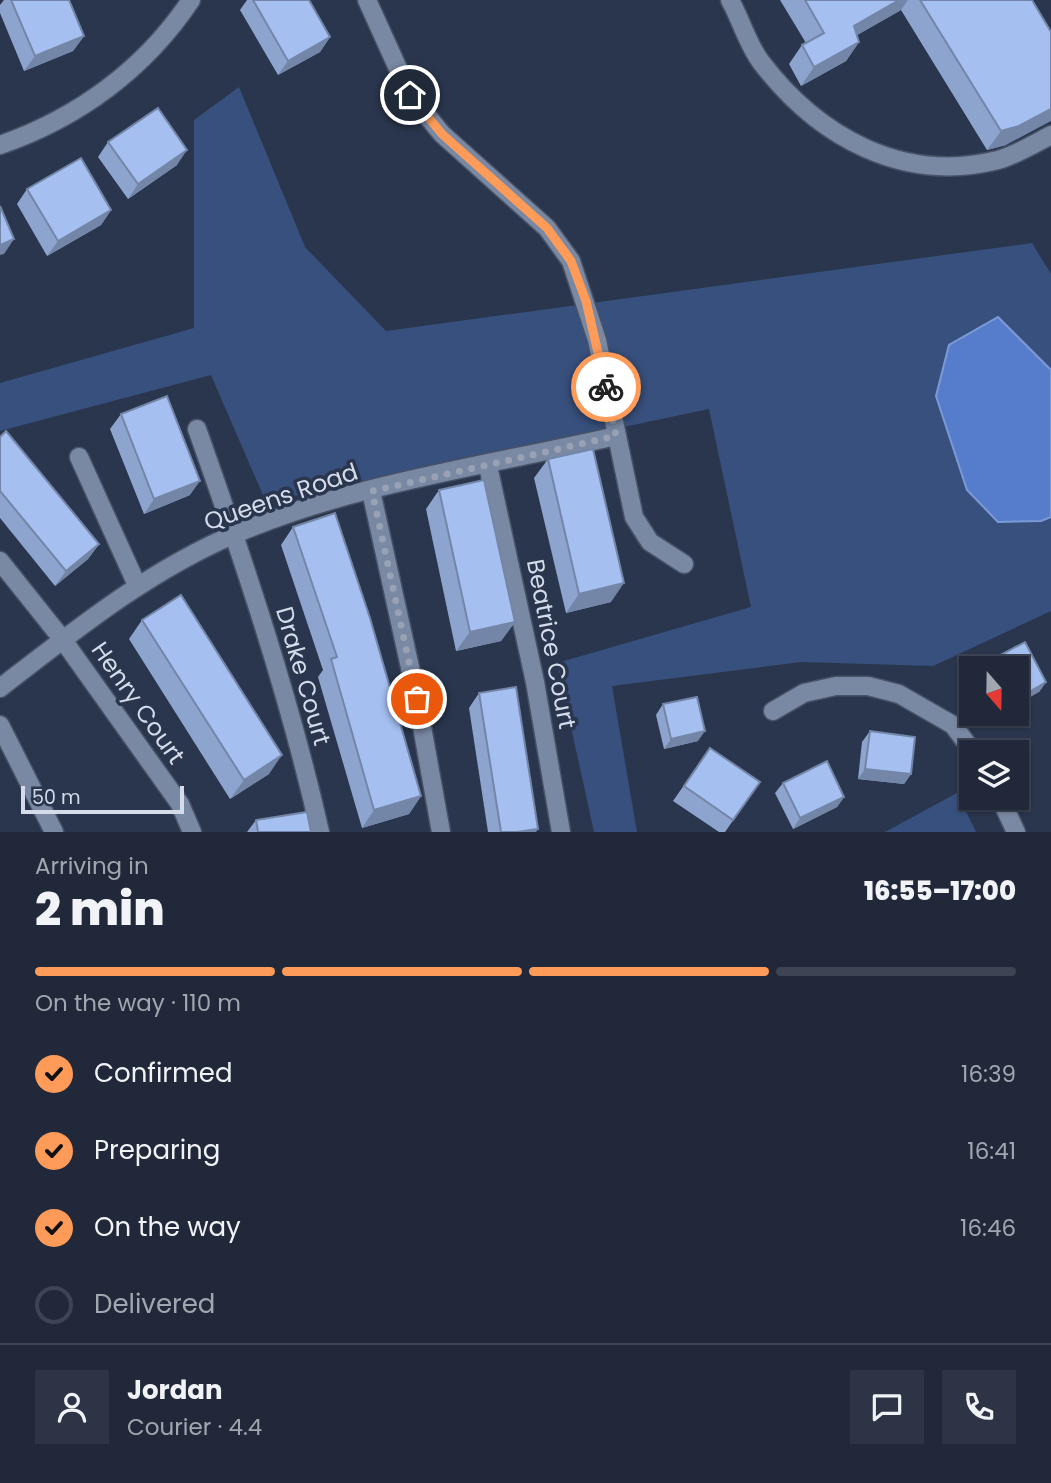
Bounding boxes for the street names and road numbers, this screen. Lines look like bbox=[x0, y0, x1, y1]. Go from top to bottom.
street label: Queens Road bbox=[199, 455, 362, 538]
street label: Beatrice Court bbox=[519, 556, 584, 732]
street label: Drake Court bbox=[268, 603, 339, 749]
street label: Henry Court bbox=[84, 635, 193, 771]

